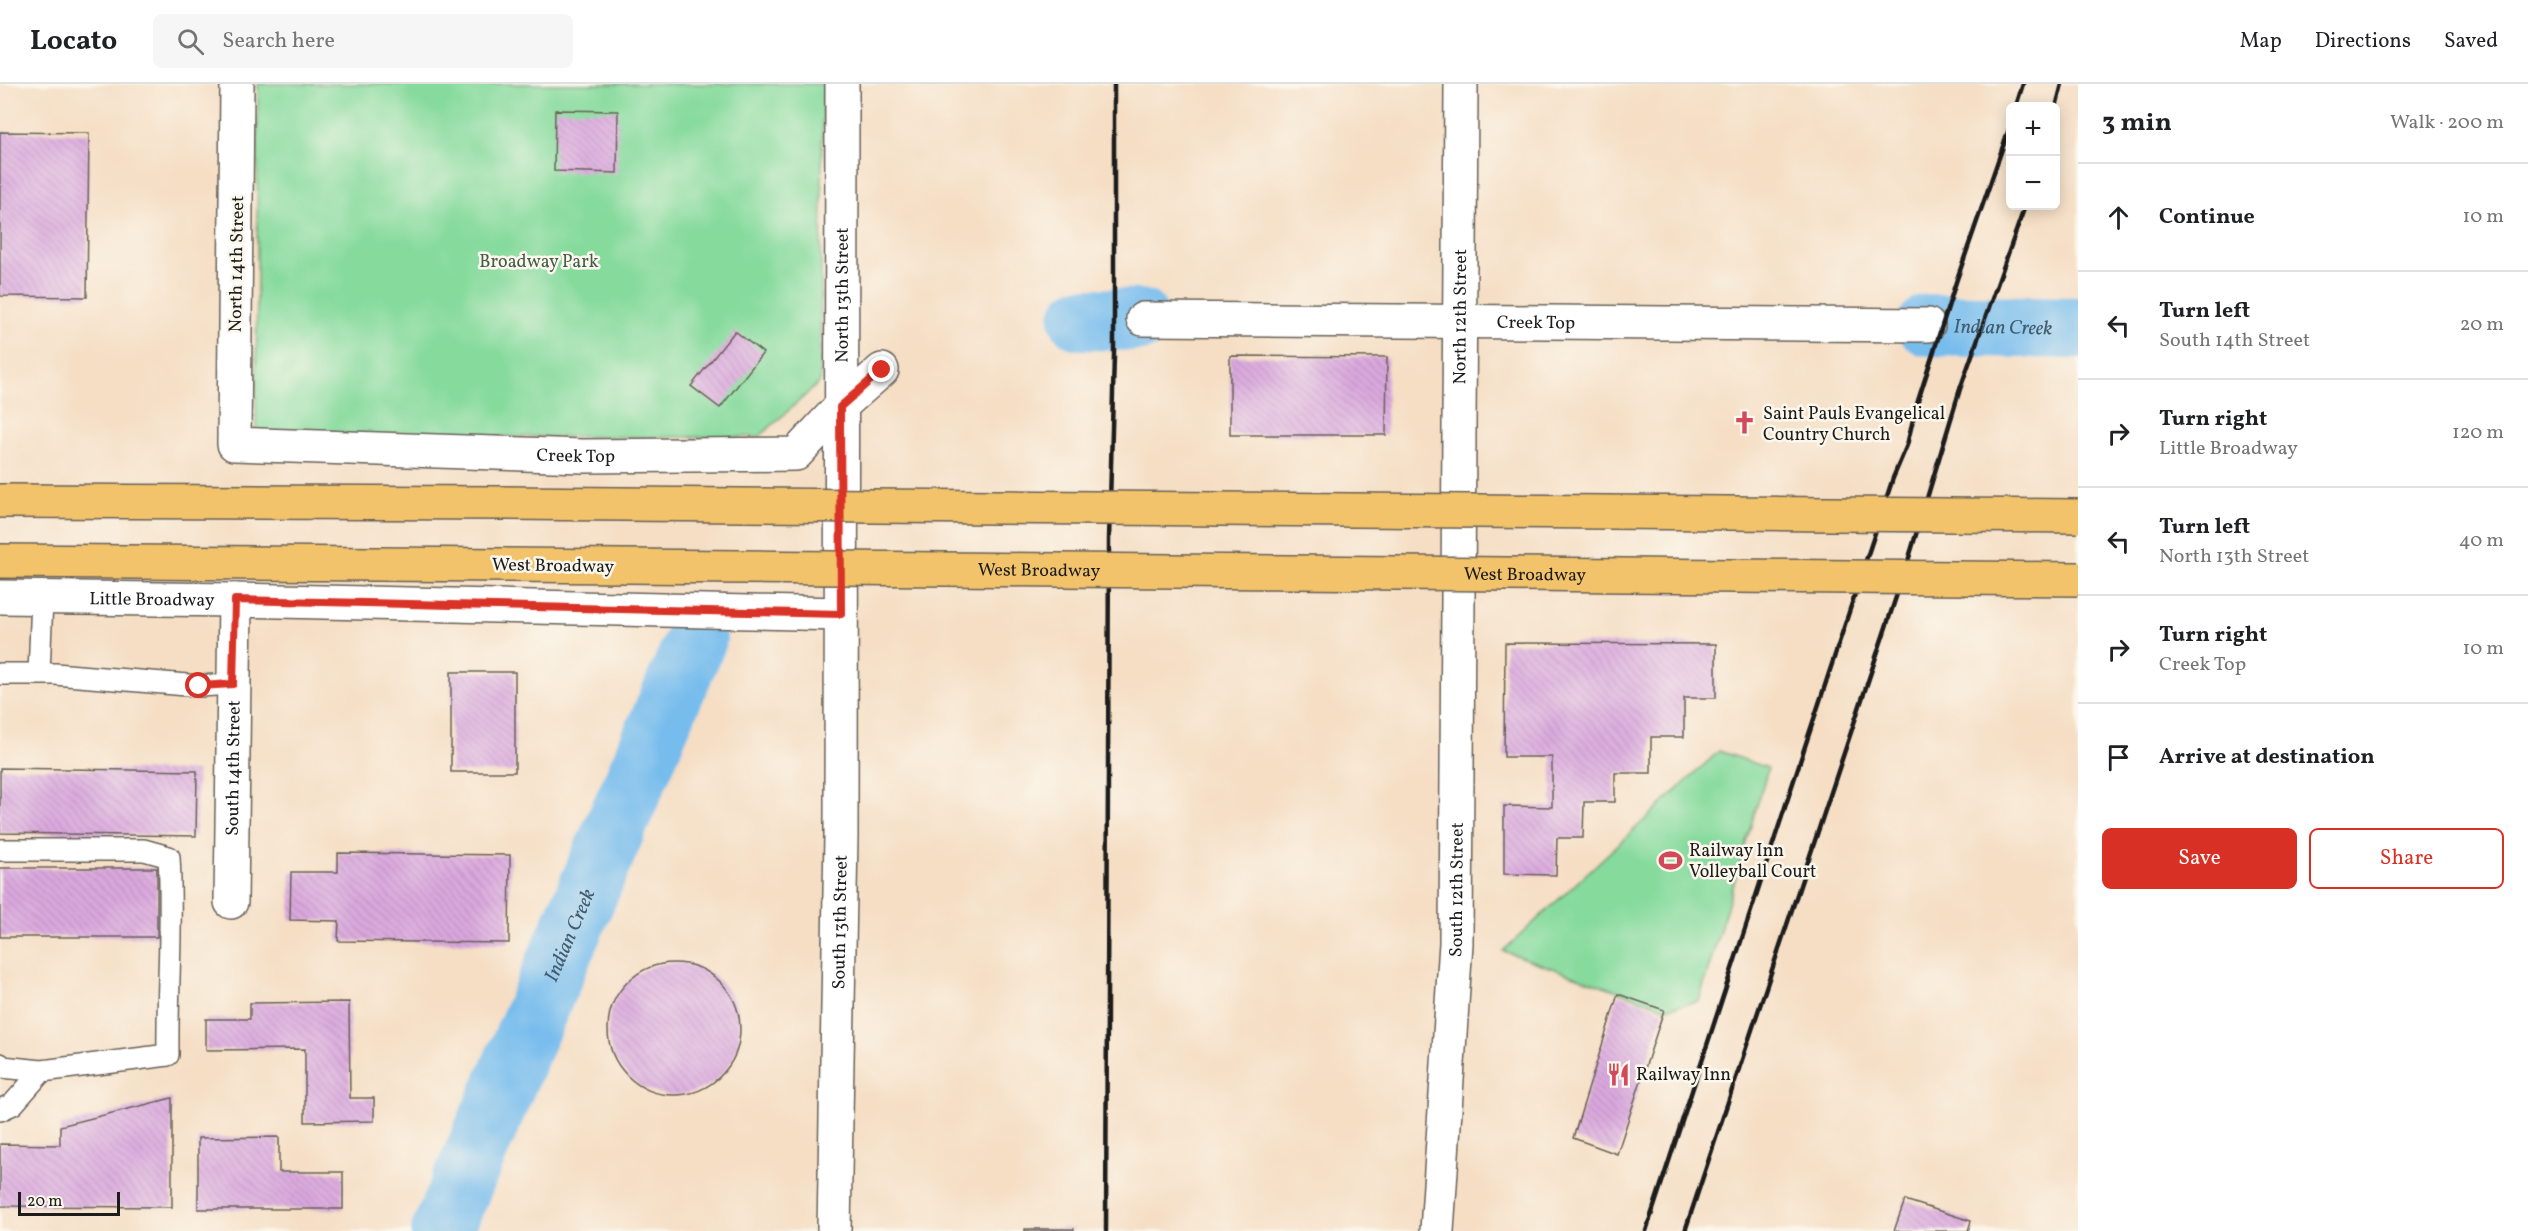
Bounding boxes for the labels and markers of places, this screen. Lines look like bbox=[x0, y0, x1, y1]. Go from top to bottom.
place label: Saint Pauls Evangelical Country Church bbox=[1763, 402, 1945, 448]
church icon: Saint Pauls Evangelical Country Church bbox=[1732, 410, 1758, 436]
place label: Railway Inn Volleyball Court bbox=[1689, 839, 1816, 885]
sports icon: Railway Inn Volleyball Court bbox=[1658, 847, 1684, 873]
restaurant icon: Railway Inn bbox=[1605, 1061, 1631, 1087]
place label: Railway Inn bbox=[1636, 1063, 1731, 1088]

